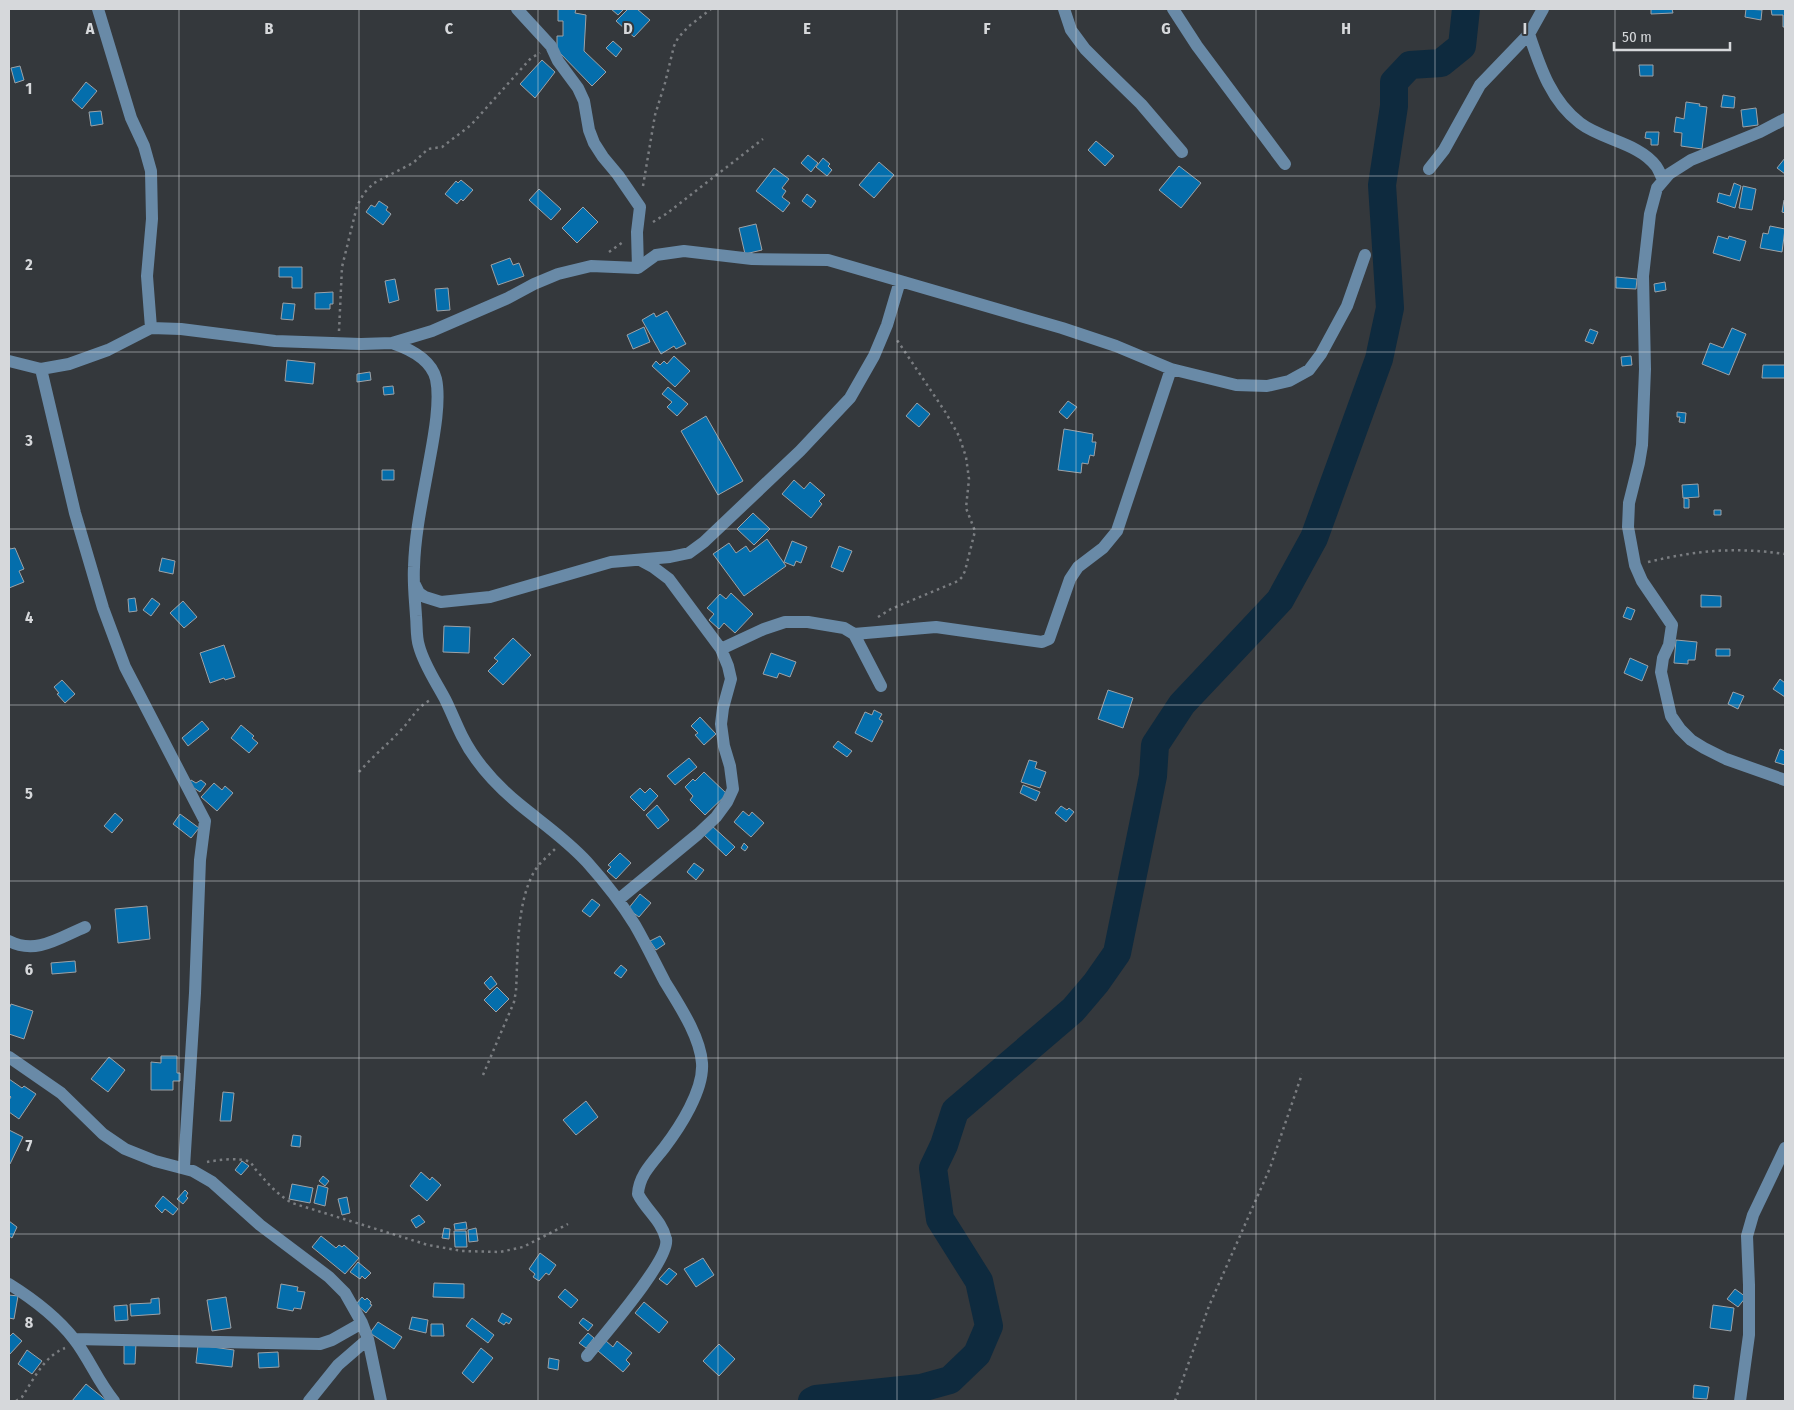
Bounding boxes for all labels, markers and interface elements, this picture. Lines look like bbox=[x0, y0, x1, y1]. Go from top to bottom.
text: A bbox=[85, 19, 95, 38]
text: B bbox=[265, 19, 274, 38]
text: C bbox=[445, 19, 454, 38]
text: D bbox=[623, 19, 633, 38]
text: E bbox=[803, 19, 811, 38]
text: F bbox=[983, 19, 991, 38]
text: G bbox=[1161, 19, 1171, 38]
text: H bbox=[1341, 19, 1351, 38]
text: I bbox=[1523, 19, 1527, 38]
scale bar bbox=[1614, 20, 1730, 52]
text: 50 m bbox=[1622, 28, 1652, 46]
text: 1 bbox=[26, 79, 32, 98]
text: 2 bbox=[24, 255, 33, 274]
text: 3 bbox=[24, 431, 33, 450]
text: 4 bbox=[25, 608, 33, 627]
text: 5 bbox=[25, 784, 33, 803]
text: 6 bbox=[25, 960, 33, 979]
text: 7 bbox=[26, 1136, 33, 1155]
text: 8 bbox=[25, 1313, 34, 1332]

